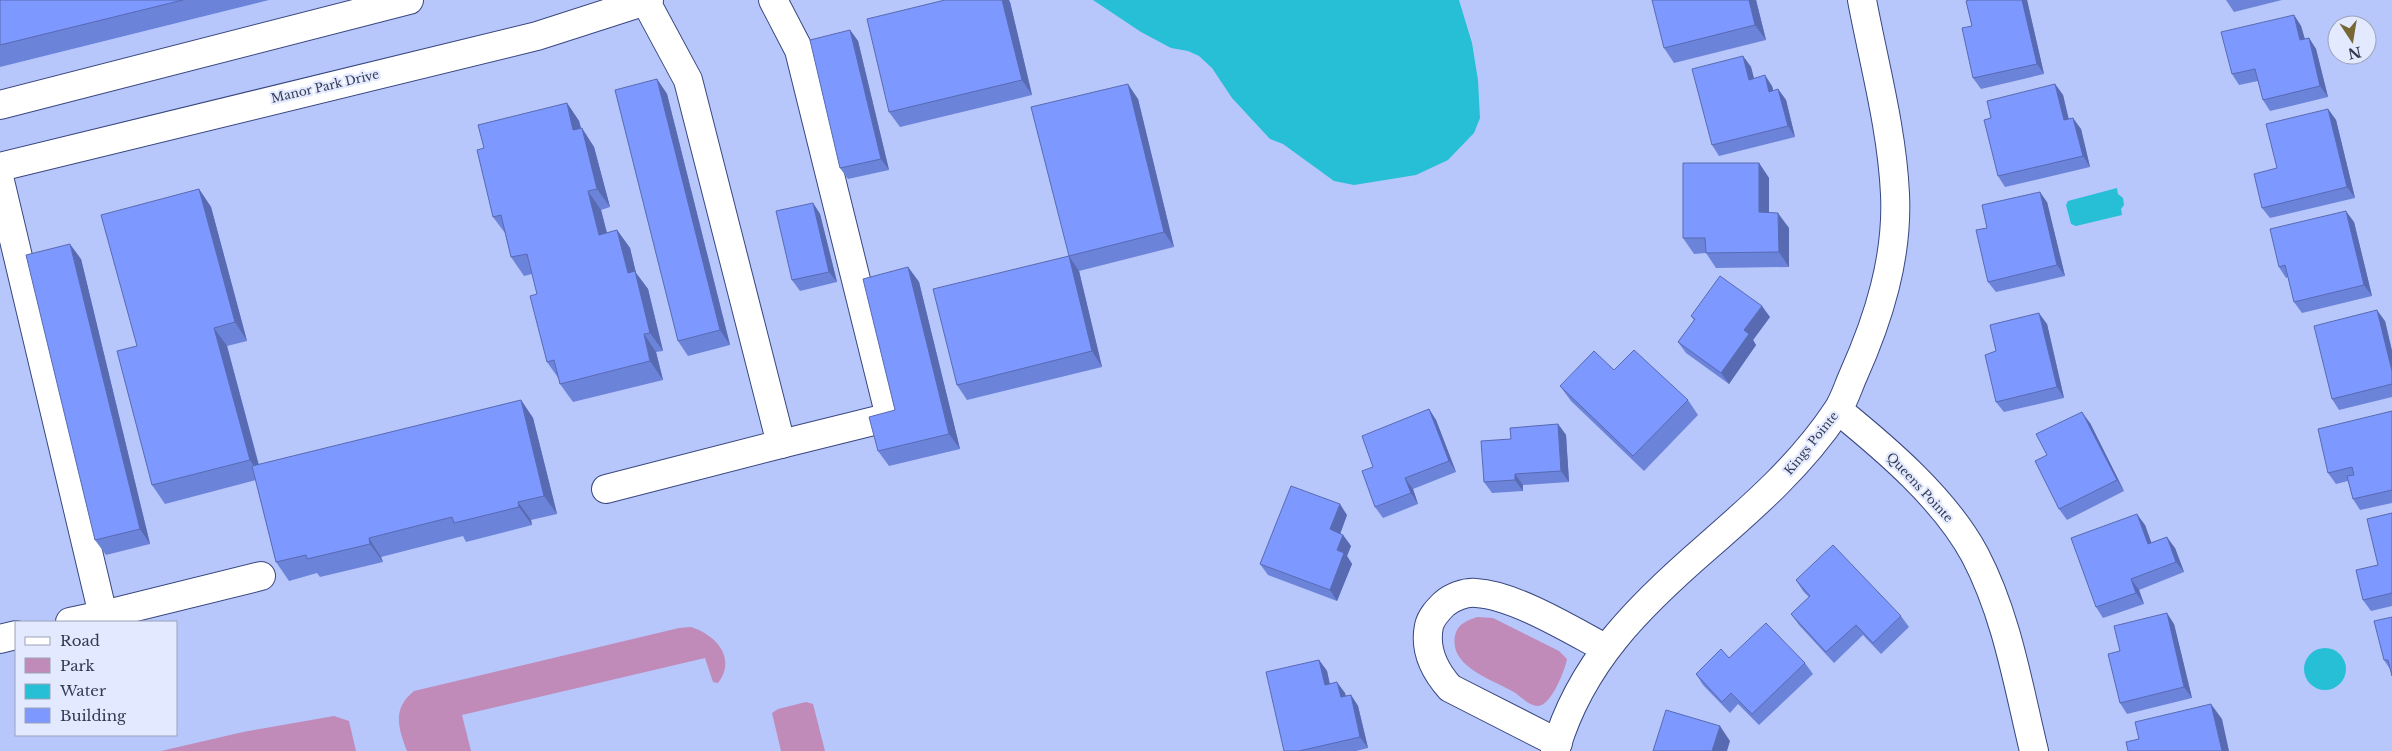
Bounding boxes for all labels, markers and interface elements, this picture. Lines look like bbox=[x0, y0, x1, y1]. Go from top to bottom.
north arrow bbox=[2327, 15, 2377, 65]
text: N bbox=[2346, 43, 2363, 63]
street label: Manor Park Drive bbox=[270, 66, 380, 106]
street label: Kings Pointe bbox=[1781, 408, 1841, 478]
street label: Queens Pointe bbox=[1884, 449, 1956, 525]
legend bbox=[15, 621, 178, 736]
text: Road bbox=[60, 631, 100, 650]
text: Park bbox=[60, 656, 96, 675]
text: Water bbox=[59, 681, 107, 700]
text: Building bbox=[60, 706, 127, 725]

